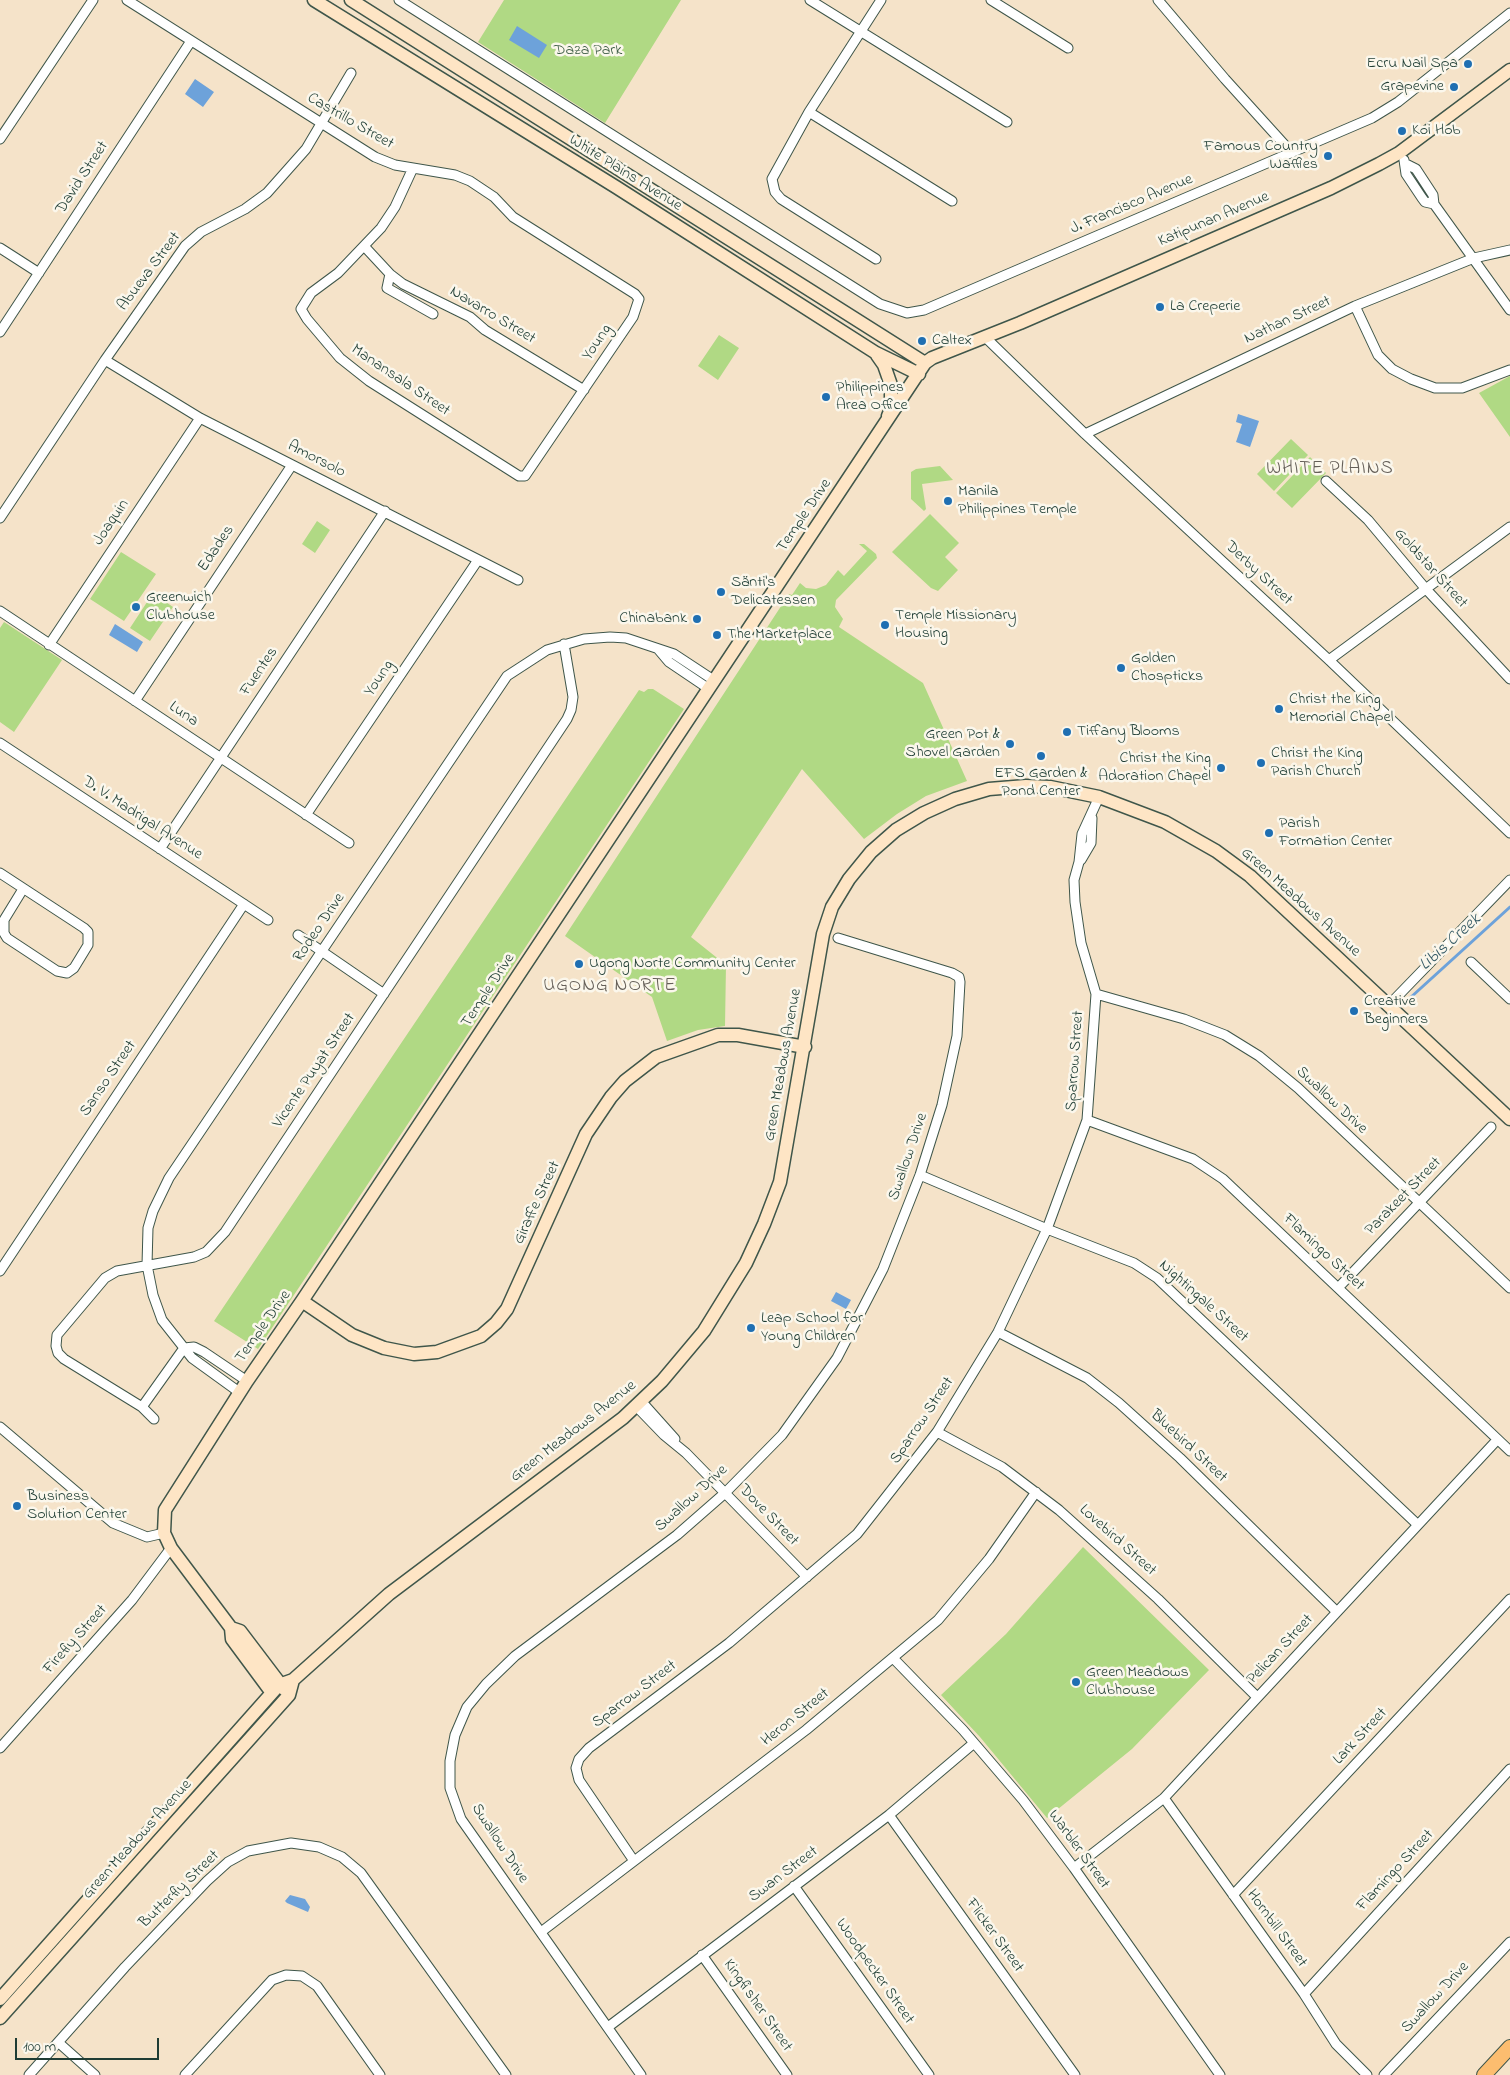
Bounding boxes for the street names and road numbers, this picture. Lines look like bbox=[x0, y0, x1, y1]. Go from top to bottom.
street label: Castrillo Street bbox=[303, 89, 397, 155]
street label: White Plains Avenue bbox=[565, 131, 685, 217]
street label: David Street bbox=[52, 138, 114, 218]
street label: J. Francisco Avenue bbox=[1068, 171, 1196, 239]
street label: Katipunan Avenue bbox=[1156, 188, 1272, 252]
street label: Abueva Street bbox=[114, 229, 186, 315]
street label: Navarro Street bbox=[446, 283, 538, 349]
street label: Nathan Street bbox=[1242, 293, 1334, 349]
street label: Young bbox=[579, 321, 617, 365]
street label: Manansala Street bbox=[347, 341, 453, 421]
street label: Amorsolo bbox=[284, 437, 348, 483]
street label: Temple Drive bbox=[773, 476, 837, 556]
street label: Joaquin bbox=[90, 496, 134, 550]
street label: Edades bbox=[195, 522, 239, 576]
street label: Goldstar Street bbox=[1389, 525, 1471, 613]
street label: Derby Street bbox=[1220, 538, 1296, 610]
street label: Fuentes bbox=[237, 644, 283, 700]
street label: Young bbox=[361, 657, 399, 701]
street label: Luna bbox=[165, 698, 201, 732]
street label: D. V. Madrigal Avenue bbox=[78, 773, 206, 865]
street label: Green Meadows Avenue bbox=[1236, 844, 1364, 962]
street label: Rodeo Drive bbox=[290, 890, 350, 966]
street label: Temple Drive bbox=[458, 950, 520, 1032]
street label: Green Meadows Avenue bbox=[761, 987, 807, 1143]
street label: Vicente Puyat Street bbox=[269, 1010, 361, 1132]
street label: Sparrow Street bbox=[1063, 1010, 1089, 1112]
street label: Sanso Street bbox=[77, 1037, 141, 1121]
street label: Swallow Drive bbox=[1291, 1063, 1371, 1139]
street label: Swallow Drive bbox=[885, 1111, 933, 1203]
street label: Parakeet Street bbox=[1362, 1154, 1446, 1240]
street label: Giraffe Street bbox=[510, 1158, 566, 1248]
street label: Flamingo Street bbox=[1278, 1210, 1368, 1296]
street label: Nightingale Street bbox=[1154, 1257, 1252, 1347]
street label: Temple Drive bbox=[232, 1287, 296, 1367]
street label: Sparrow Street bbox=[887, 1374, 959, 1468]
street label: Green Meadows Avenue bbox=[507, 1377, 641, 1487]
street label: Bluebird Street bbox=[1145, 1406, 1231, 1488]
street label: Swallow Drive bbox=[652, 1461, 732, 1537]
street label: Dove Street bbox=[734, 1481, 802, 1551]
street label: Lovebird Street bbox=[1074, 1501, 1160, 1581]
street label: Firefly Street bbox=[40, 1601, 112, 1679]
street label: Pelican Street bbox=[1244, 1611, 1318, 1689]
street label: Sparrow Street bbox=[589, 1657, 681, 1733]
street label: Heron Street bbox=[758, 1685, 834, 1751]
street label: Lark Street bbox=[1330, 1705, 1392, 1769]
street label: Green Meadows Avenue bbox=[79, 1776, 197, 1904]
street label: Swallow Drive bbox=[466, 1801, 532, 1887]
street label: Warbler Street bbox=[1043, 1807, 1113, 1893]
street label: Flamingo Street bbox=[1353, 1826, 1439, 1916]
street label: Swan Street bbox=[746, 1843, 822, 1907]
street label: Butterfly Street bbox=[136, 1847, 224, 1933]
street label: Hornbill Street bbox=[1241, 1886, 1311, 1972]
street label: Flicker Street bbox=[961, 1895, 1027, 1977]
street label: Woodpecker Street bbox=[830, 1916, 918, 2028]
street label: Kingfisher Street bbox=[718, 1956, 796, 2056]
street label: Swallow Drive bbox=[1398, 1958, 1474, 2038]

